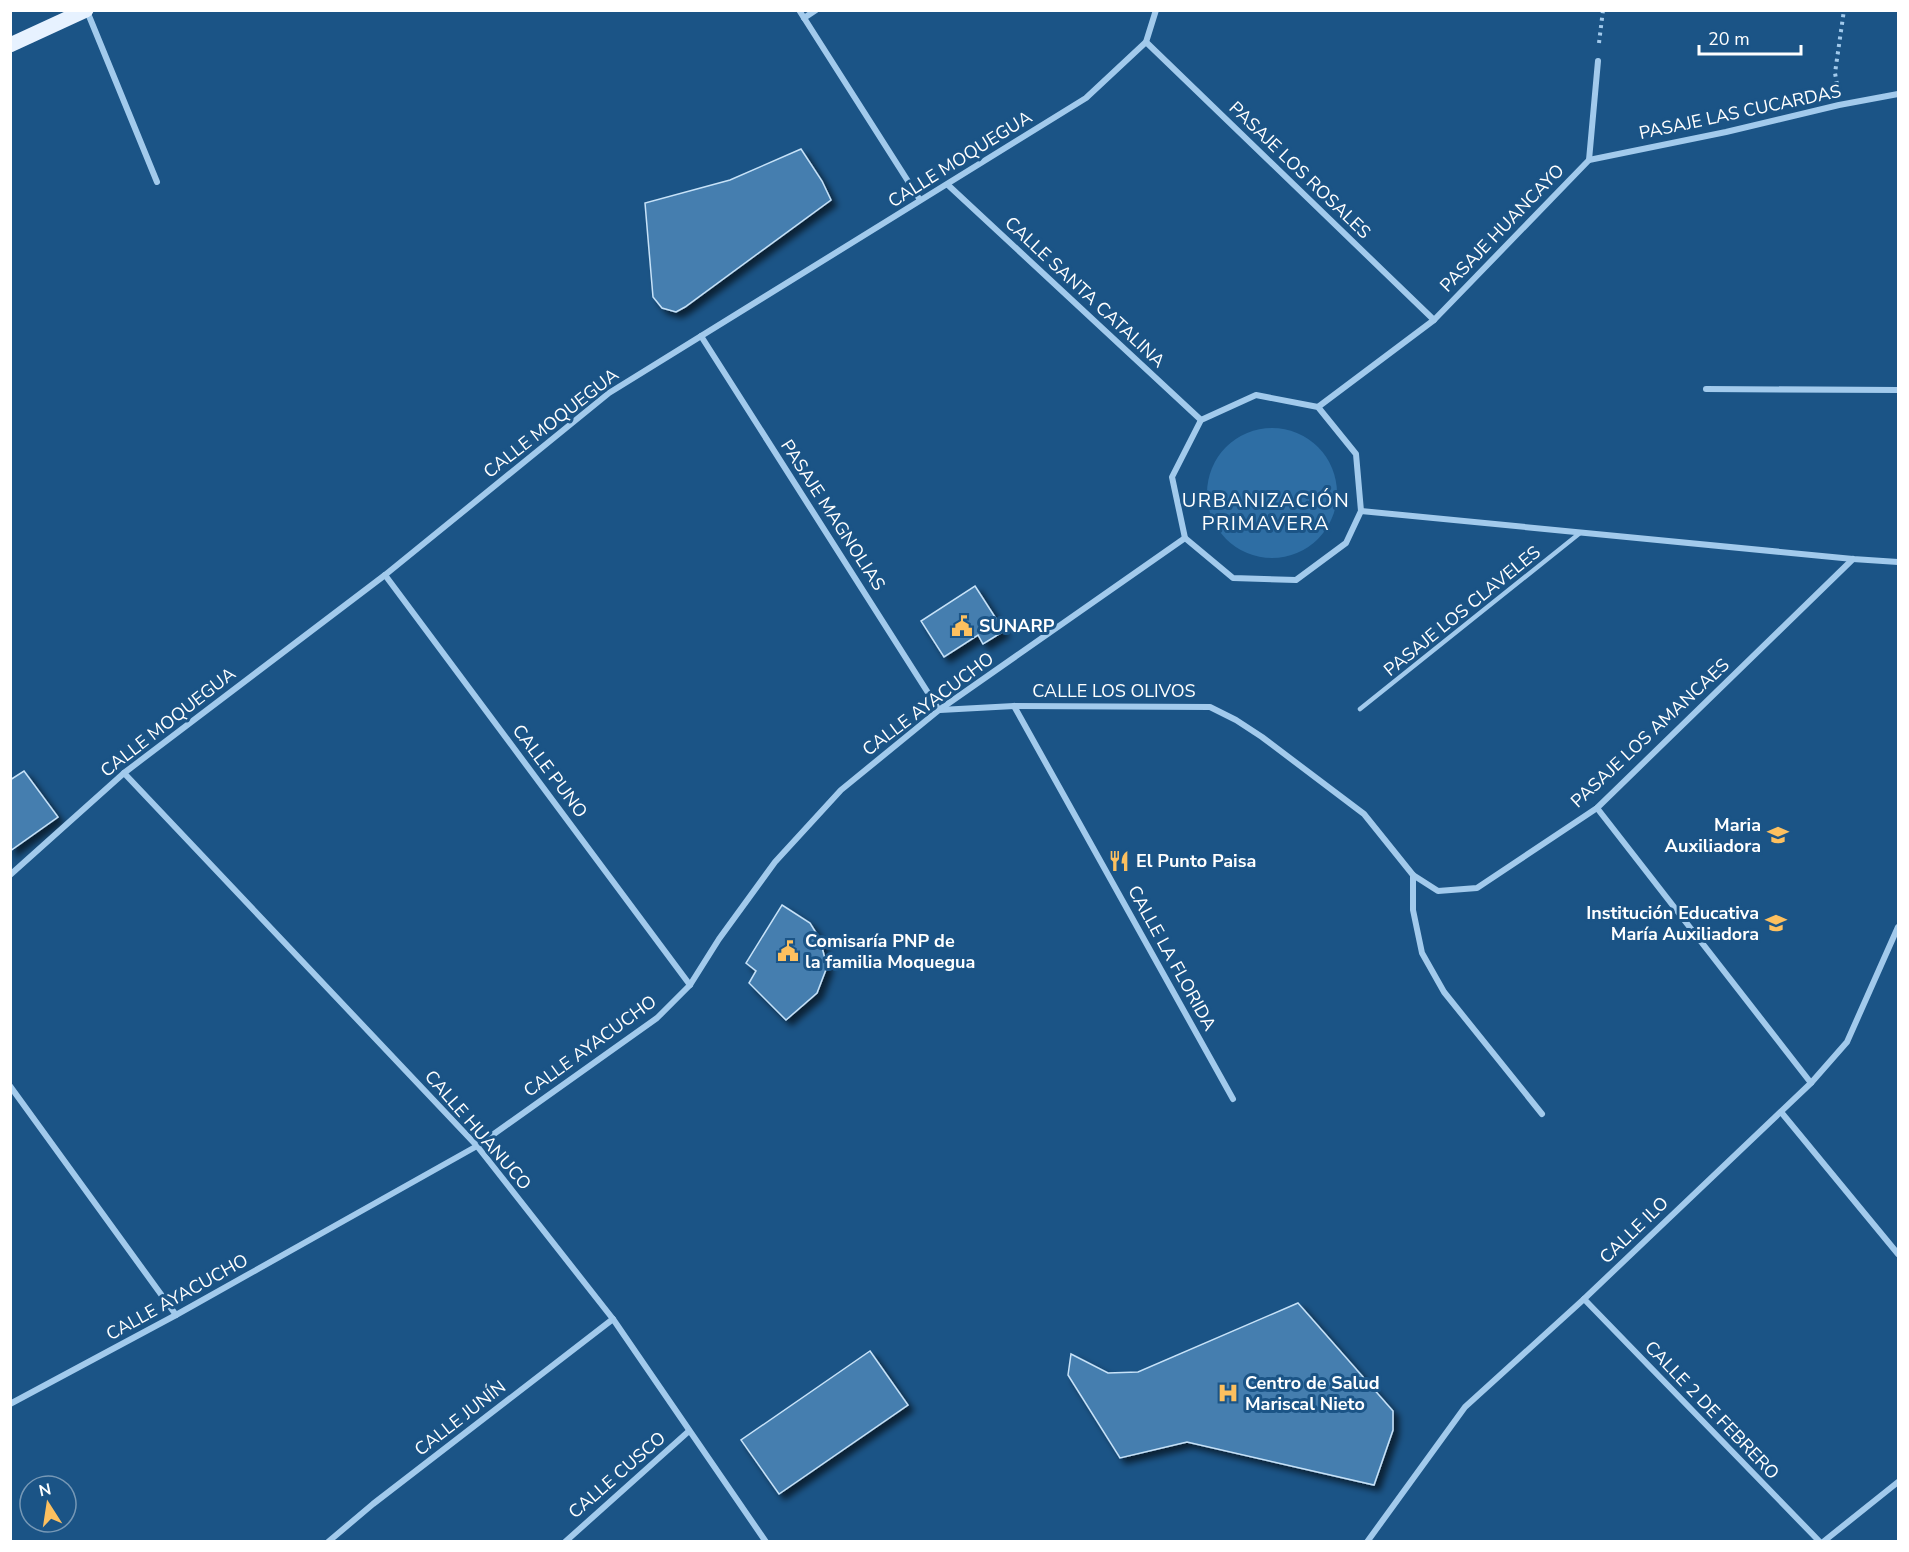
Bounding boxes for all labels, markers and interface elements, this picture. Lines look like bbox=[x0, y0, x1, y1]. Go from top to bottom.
scale bar bbox=[1699, 18, 1801, 56]
text: 20 m bbox=[1708, 27, 1750, 51]
street label: PASAJE LAS CUCARDAS bbox=[1637, 79, 1843, 145]
street label: PASAJE LOS ROSALES bbox=[1224, 96, 1376, 244]
street label: CALLE MOQUEGUA bbox=[884, 105, 1036, 213]
street label: PASAJE HUANCAYO bbox=[1435, 159, 1569, 297]
street label: CALLE SANTA CATALINA bbox=[1000, 211, 1170, 373]
street label: CALLE MOQUEGUA bbox=[478, 363, 624, 483]
street label: PASAJE MAGNOLIAS bbox=[775, 435, 891, 595]
district label: URBANIZACIÓN PRIMAVERA bbox=[1182, 487, 1350, 537]
street label: PASAJE LOS CLAVELES bbox=[1379, 540, 1545, 682]
public building icon: SUNARP bbox=[950, 614, 974, 638]
place label: SUNARP bbox=[979, 614, 1055, 638]
street label: CALLE AYACUCHO bbox=[857, 647, 999, 761]
street label: PASAJE LOS AMANCAES bbox=[1566, 653, 1734, 813]
street label: CALLE MOQUEGUA bbox=[95, 662, 241, 782]
street label: CALLE LOS OLIVOS bbox=[1032, 679, 1196, 703]
street label: CALLE PUNO bbox=[507, 719, 593, 823]
place label: Maria Auxiliadora bbox=[1665, 813, 1761, 858]
school or university icon: Maria Auxiliadora bbox=[1766, 823, 1790, 847]
restaurant icon: El Punto Paisa bbox=[1107, 849, 1131, 873]
place label: El Punto Paisa bbox=[1136, 849, 1256, 873]
street label: CALLE LA FLORIDA bbox=[1122, 881, 1222, 1035]
place label: Institución Educativa María Auxiliadora bbox=[1586, 901, 1759, 946]
school or university icon: Institución Educativa María Auxiliadora bbox=[1764, 911, 1788, 935]
place label: Comisaría PNP de la familia Moquegua bbox=[805, 929, 975, 974]
public building icon: Comisaría PNP de la familia Moquegua bbox=[776, 939, 800, 963]
street label: CALLE AYACUCHO bbox=[519, 990, 661, 1102]
street label: CALLE HUANUCO bbox=[419, 1065, 537, 1195]
street label: CALLE ILO bbox=[1594, 1191, 1674, 1269]
street label: CALLE AYACUCHO bbox=[102, 1248, 252, 1346]
street label: CALLE 2 DE FEBRERO bbox=[1639, 1335, 1785, 1485]
place label: Centro de Salud Mariscal Nieto bbox=[1245, 1371, 1380, 1416]
street label: CALLE JUNÍN bbox=[409, 1375, 511, 1461]
hospital icon: Centro de Salud Mariscal Nieto bbox=[1216, 1381, 1240, 1405]
street label: CALLE CUSCO bbox=[563, 1426, 671, 1524]
north arrow bbox=[18, 1474, 78, 1534]
text: N bbox=[37, 1478, 53, 1502]

